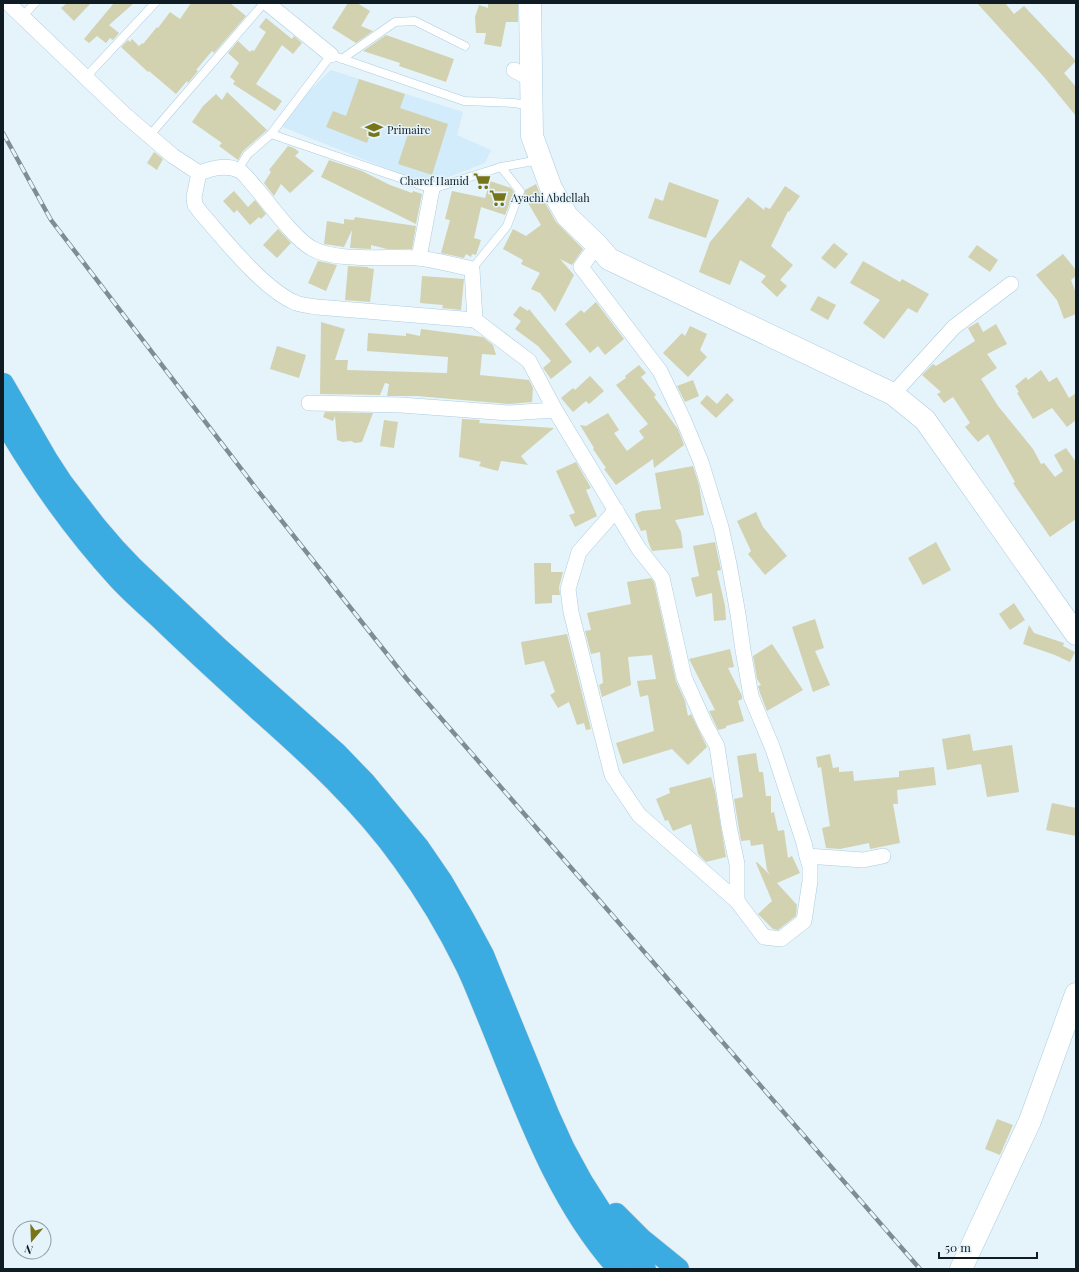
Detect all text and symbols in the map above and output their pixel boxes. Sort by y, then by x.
school or university icon: Primaire [364,120,384,140]
place label: Primaire [387,122,431,137]
supermarket icon: Charef Hamid [472,171,492,191]
place label: Charef Hamid [400,173,470,188]
supermarket icon: Ayachi Abdellah [488,188,508,208]
place label: Ayachi Abdellah [510,190,590,205]
north arrow [12,1220,52,1260]
scale bar [939,1234,1037,1260]
text: 50 m [945,1239,971,1255]
text: N [22,1242,35,1258]

